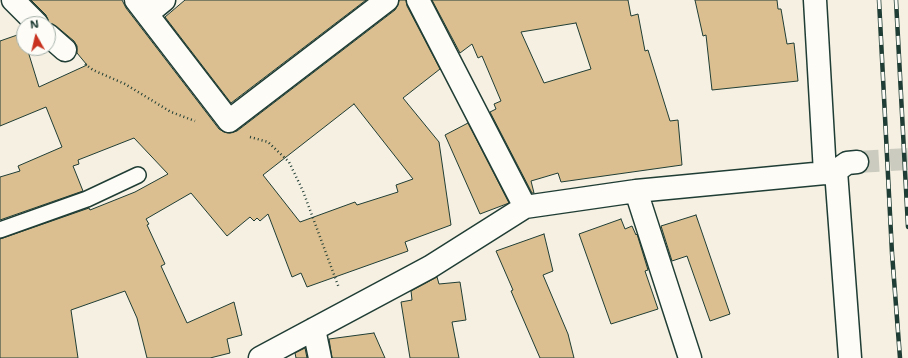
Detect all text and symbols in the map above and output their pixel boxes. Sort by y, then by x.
north arrow [16,16,56,56]
text: N [29,17,40,33]

